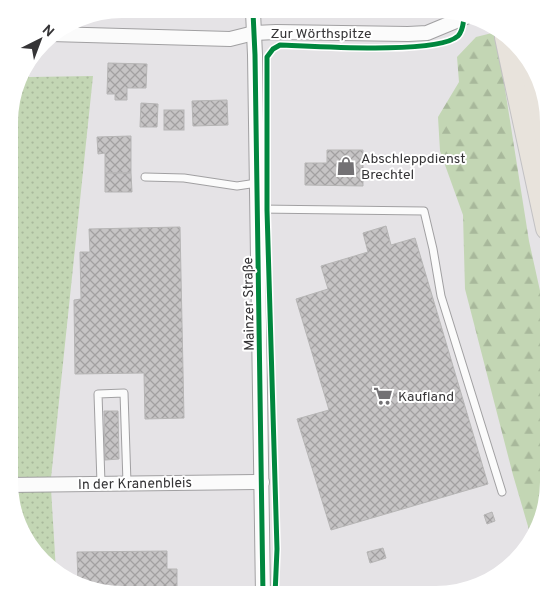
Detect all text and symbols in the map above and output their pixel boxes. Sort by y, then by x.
north arrow [15,15,65,65]
text: N [38,22,57,41]
street label: Zur Wörthspitze [270,26,372,43]
place label: Abschleppdienst Brechtel [361,151,466,184]
shop icon: Abschleppdienst Brechtel [335,155,357,177]
street label: Mainzer Straße [240,257,259,351]
supermarket icon: Kaufland [372,385,394,407]
place label: Kaufland [398,389,454,406]
street label: In der Kranenbleis [78,475,192,494]

